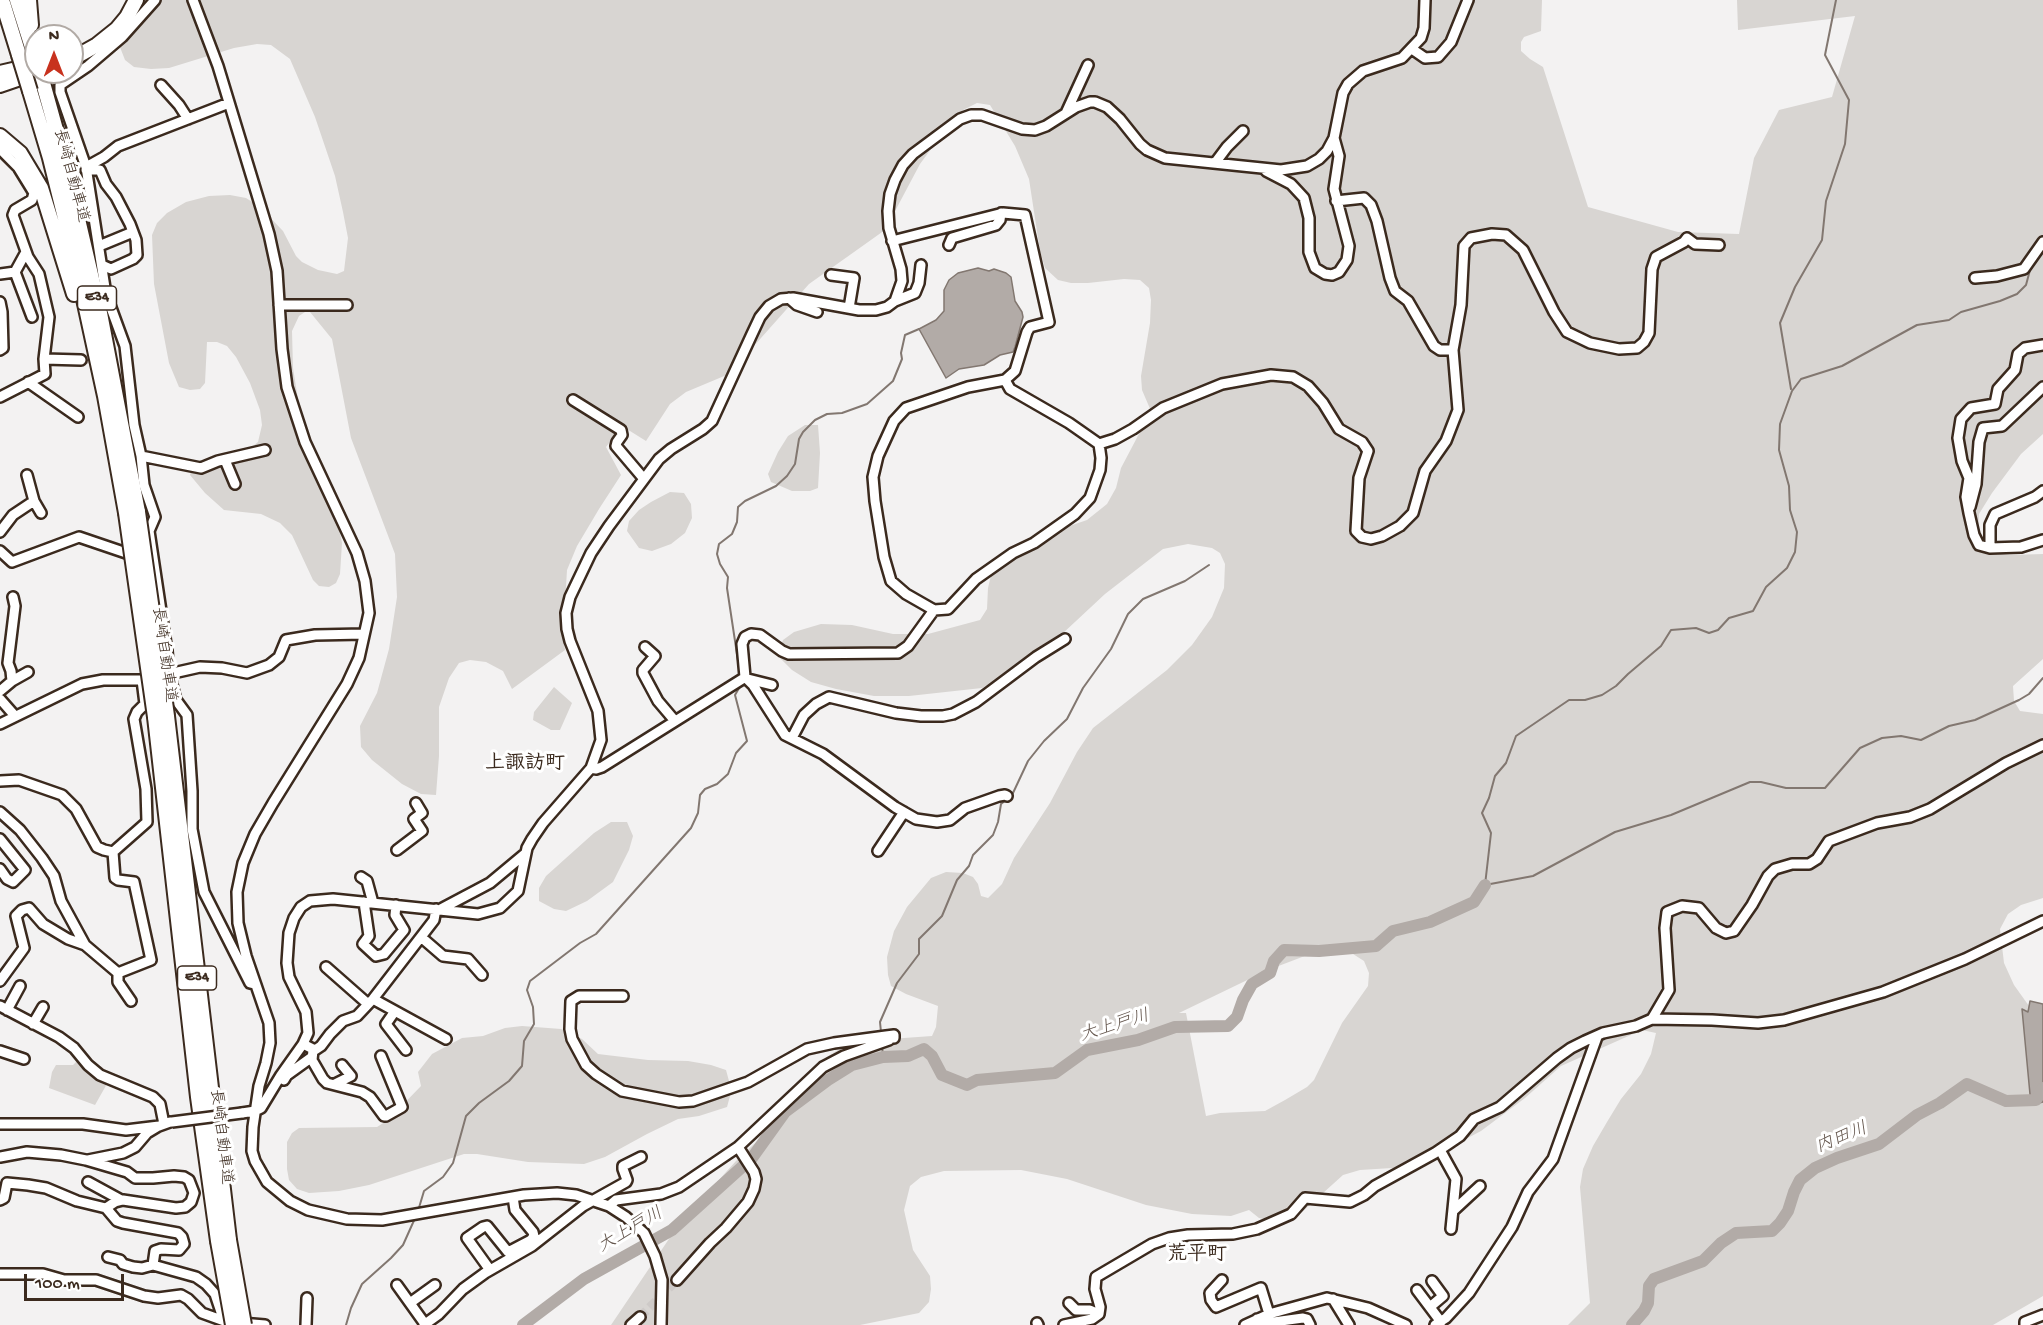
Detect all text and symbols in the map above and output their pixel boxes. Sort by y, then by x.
north arrow [24,24,84,84]
text: N [49,28,59,47]
street label: 長崎自動車道 [48,127,92,225]
road number: E34 [78,286,116,310]
street label: 長崎自動車道 [147,606,179,704]
district label: 上諏訪町 [485,753,565,777]
road number: E34 [178,966,216,990]
water label: 大上戸川 [1077,1006,1153,1048]
street label: 長崎自動車道 [205,1088,235,1186]
water label: 内田川 [1813,1119,1871,1159]
water label: 大上戸川 [594,1204,668,1258]
district label: 荒平町 [1167,1244,1227,1268]
scale bar [27,1262,128,1300]
text: 100 m [35,1274,80,1295]

